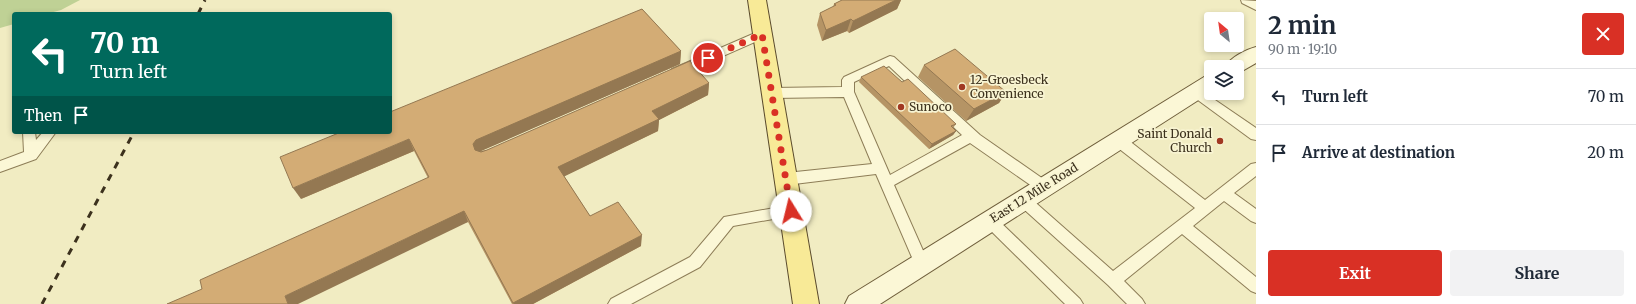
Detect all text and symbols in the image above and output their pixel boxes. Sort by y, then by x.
text: 2 min [1268,10,1336,41]
north arrow [1204,12,1244,52]
map controls [1204,12,1244,100]
button: close [1582,13,1624,55]
text: 70 m [90,25,159,61]
icon: left [24,28,76,80]
pin [691,41,725,75]
text: 90 m · 19:10 [1268,41,1337,58]
icon: arrive [697,47,719,69]
text: Turn left [90,60,167,83]
button: layers [1204,60,1244,100]
place label: 12-Groesbeck Convenience [970,72,1049,101]
marker: 12-Groesbeck Convenience [957,82,967,92]
icon: left [1268,86,1290,108]
text: Turn left [1302,87,1368,106]
text: 70 m [1588,87,1624,106]
place label: Sunoco [909,99,952,114]
marker: Sunoco [896,102,906,112]
icon: arrive [70,104,92,126]
text: Then [24,106,62,125]
place label: Saint Donald Church [1137,126,1212,155]
marker: Saint Donald Church [1215,136,1225,146]
icon: arrive [1268,142,1290,164]
text: Arrive at destination [1302,143,1455,162]
text: 20 m [1587,143,1624,162]
street label: East 12 Mile Road [987,159,1080,226]
position arrow [770,190,812,232]
button: Exit [1268,250,1442,296]
button: Share [1450,250,1624,296]

